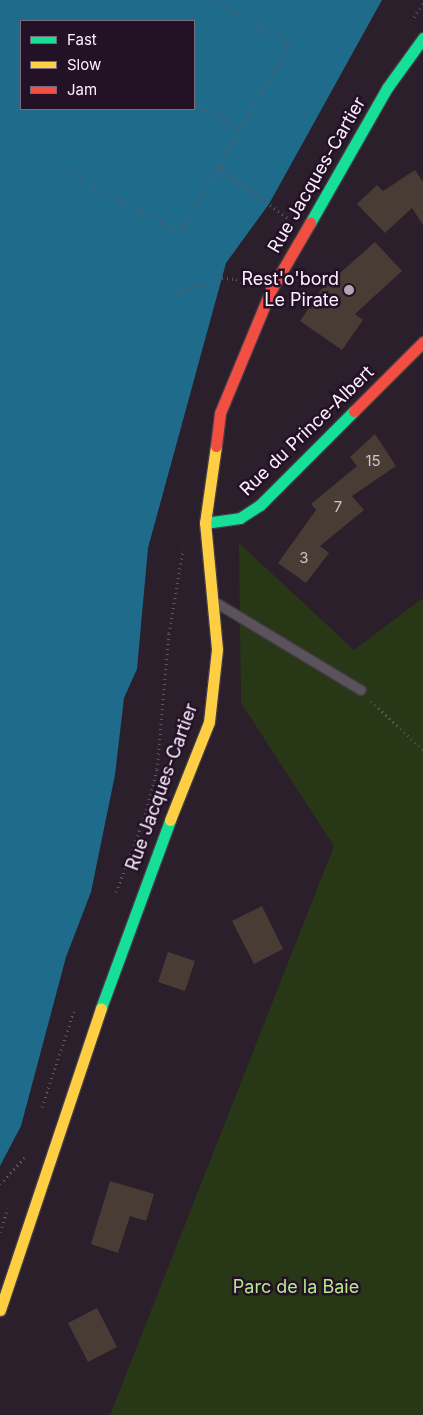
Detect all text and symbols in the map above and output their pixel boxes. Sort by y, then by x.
legend [20,20,195,110]
text: Fast [67,30,97,49]
text: Slow [67,55,101,74]
text: Jam [67,80,97,99]
street label: Rue Jacques-Cartier [264,93,370,257]
place label: Rest'o'bord Le Pirate [241,269,339,312]
marker: Rest'o'bord Le Pirate [343,284,355,296]
street label: Rue du Prince-Albert [236,361,378,501]
house number: 15 [365,452,381,470]
house number: 7 [334,498,342,516]
house number: 3 [299,549,309,567]
street label: Rue Jacques-Cartier [122,701,202,873]
park label: Parc de la Baie [233,1276,359,1298]

